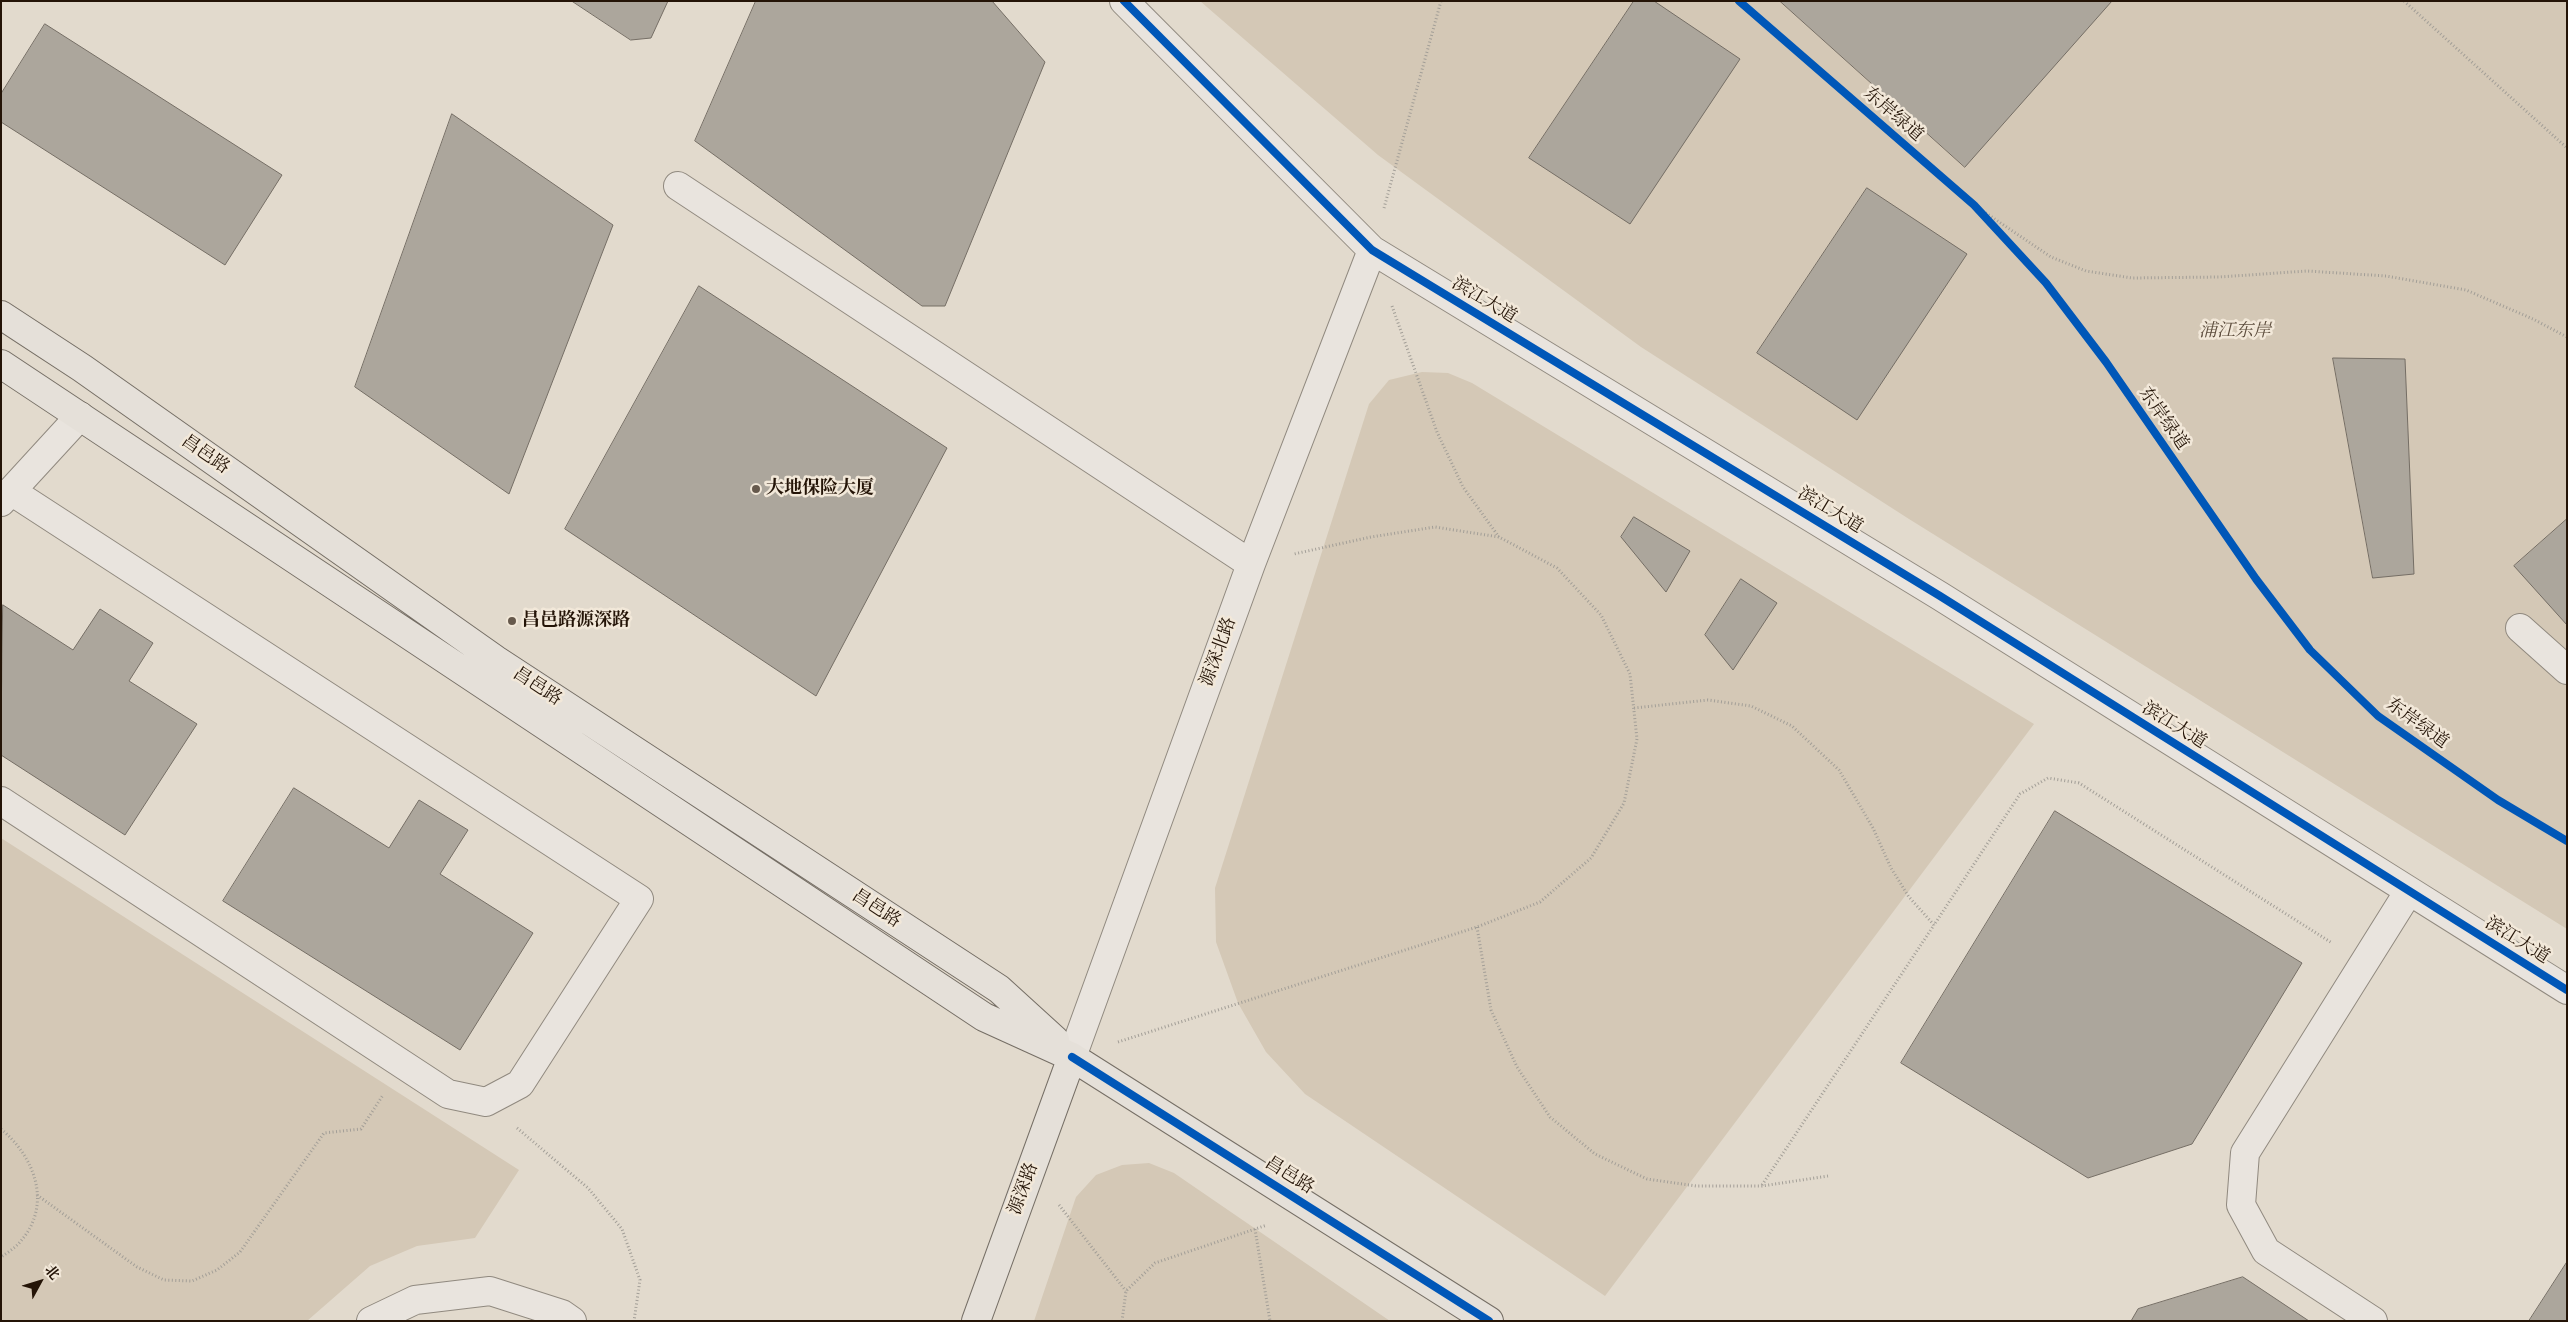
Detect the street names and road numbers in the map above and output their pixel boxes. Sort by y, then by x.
street label: 东岸绿道 [1859,83,1927,147]
street label: 滨江大道 [1448,273,1520,329]
street label: 东岸绿道 [2134,383,2192,455]
street label: 昌邑路 [177,431,233,479]
street label: 滨江大道 [1794,483,1866,539]
street label: 源深北路 [1197,614,1241,690]
street label: 昌邑路 [508,663,566,711]
street label: 东岸绿道 [2382,694,2452,754]
street label: 滨江大道 [2138,698,2210,754]
street label: 昌邑路 [847,885,905,933]
street label: 滨江大道 [2481,913,2553,969]
street label: 昌邑路 [1260,1153,1318,1199]
street label: 源深路 [1005,1160,1043,1218]

